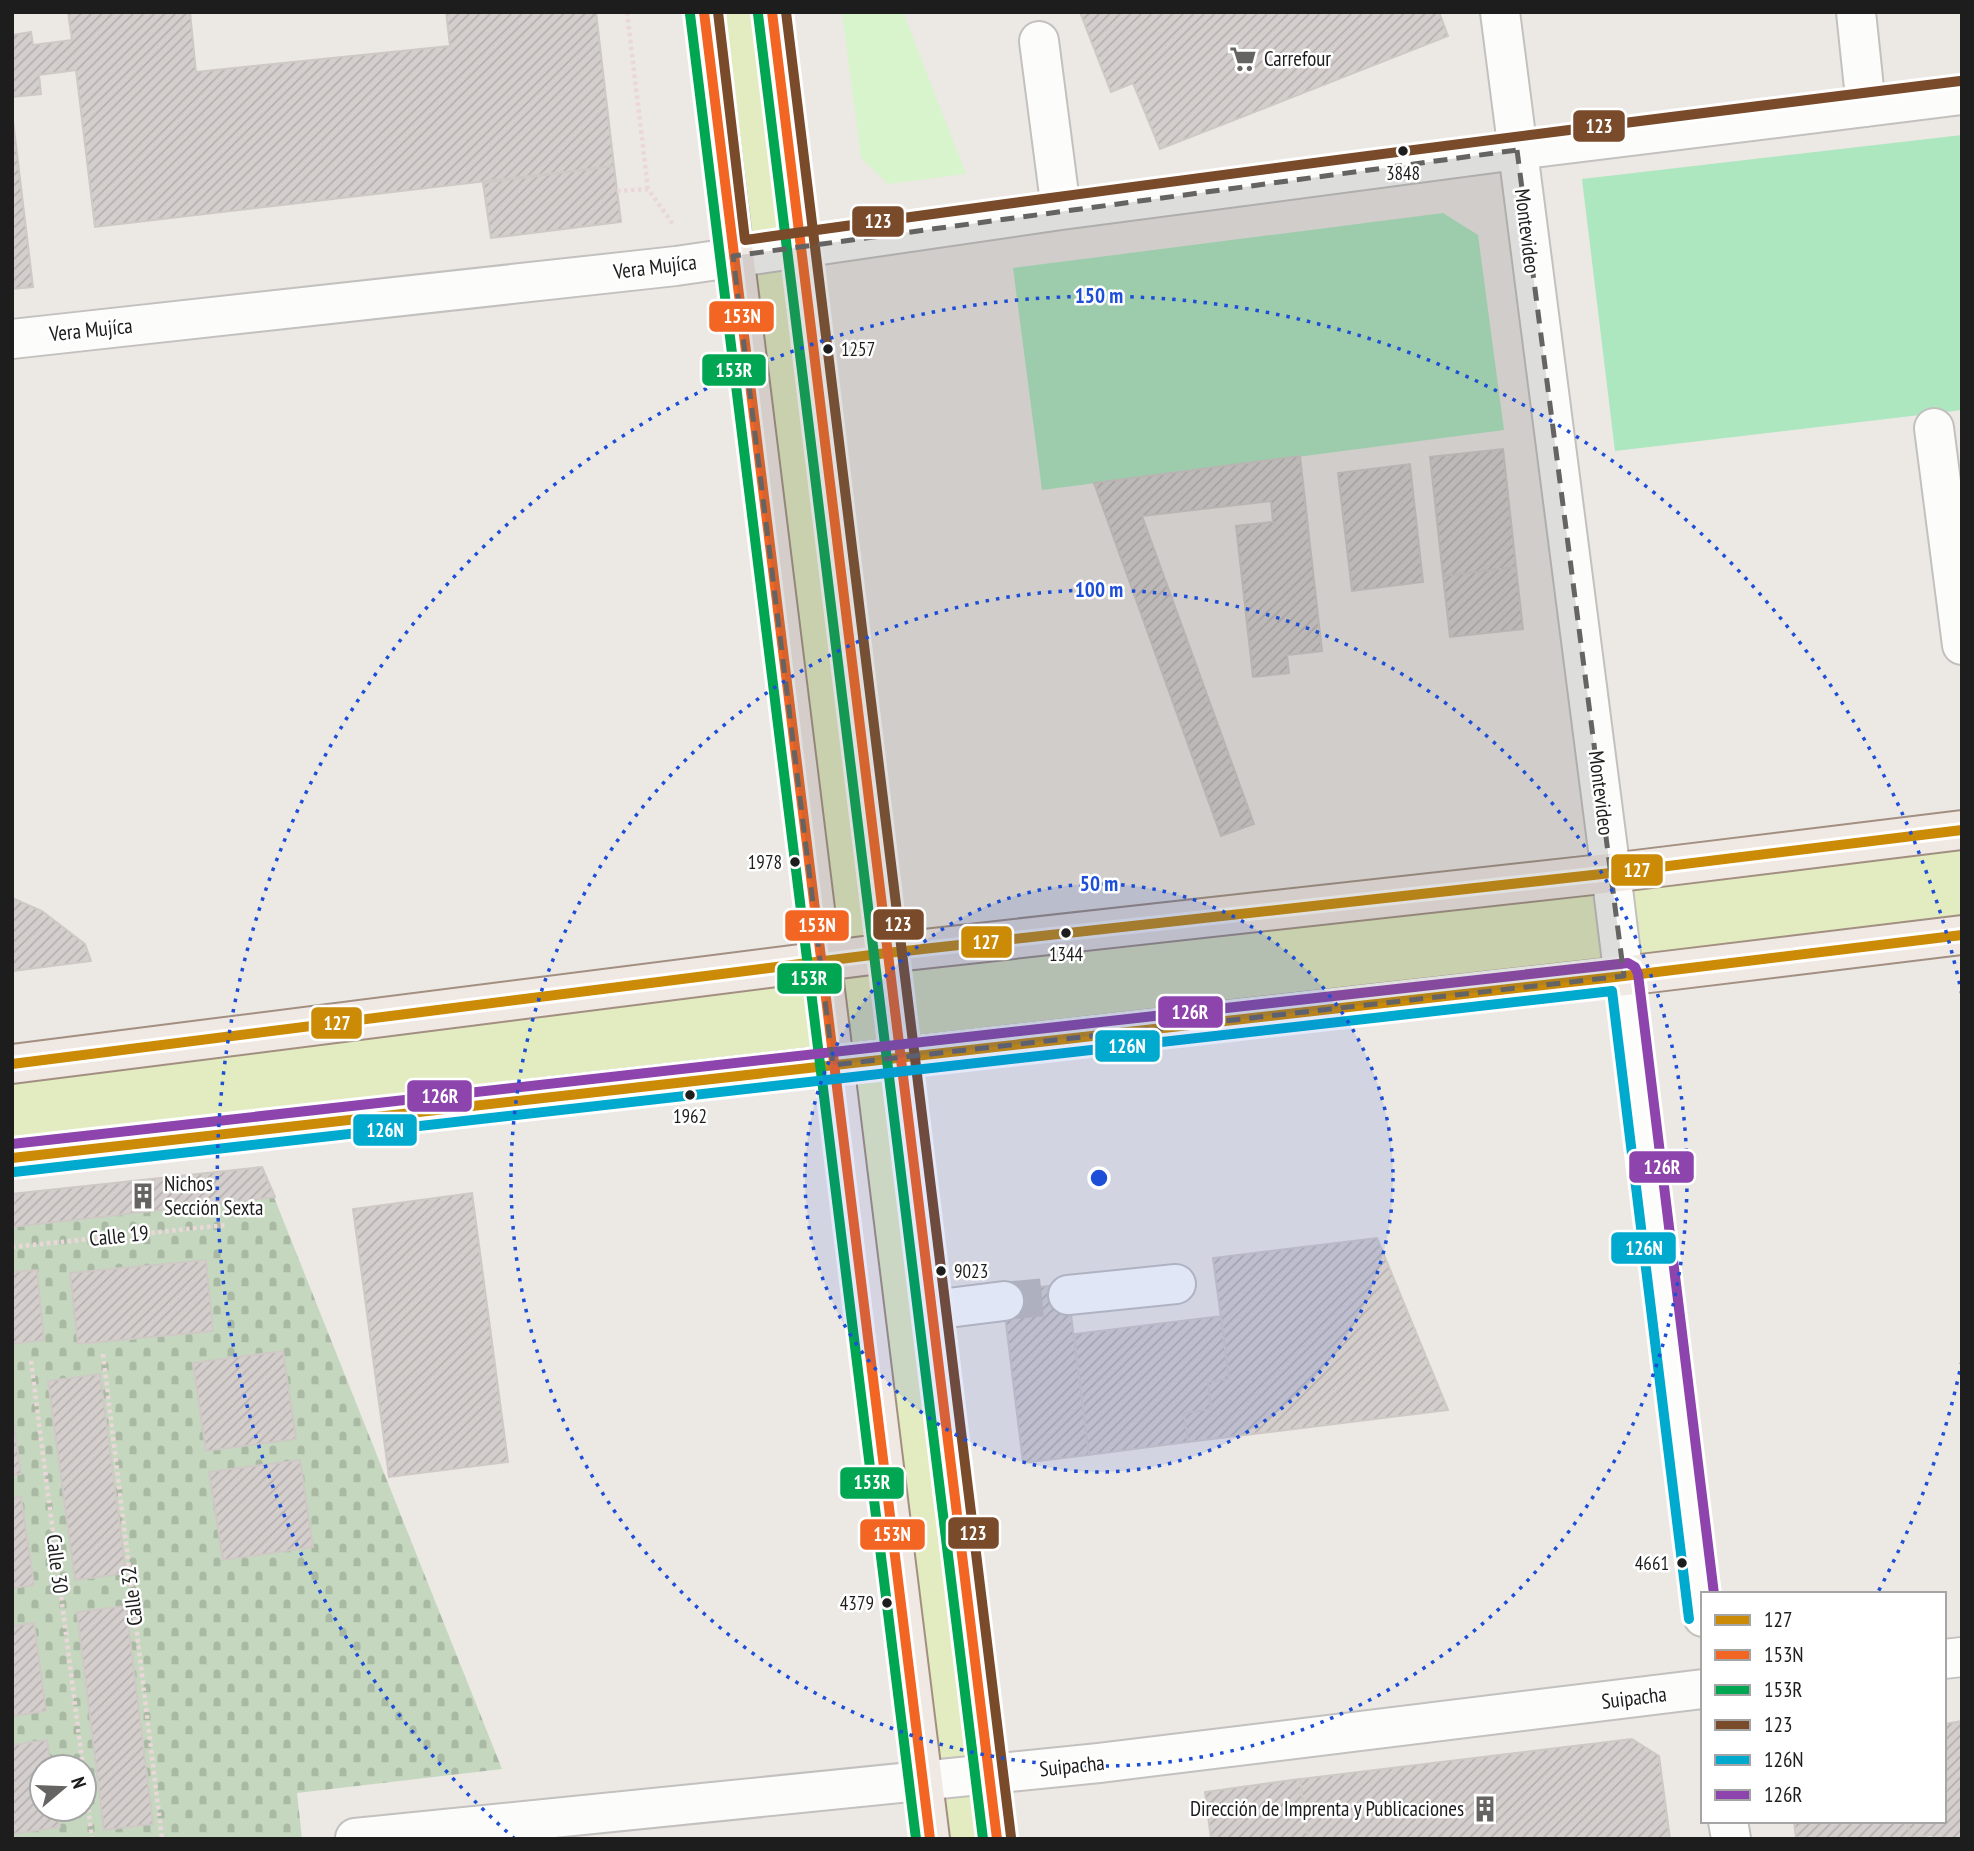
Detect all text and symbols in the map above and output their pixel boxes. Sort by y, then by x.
supermarket icon: Carrefour [1228,44,1258,74]
place label: Carrefour [1264,45,1331,72]
line badge: 123 [1572,109,1626,143]
text: 123 [1585,114,1613,138]
marker: 3848 [1396,144,1410,158]
place label: 3848 [1386,161,1420,185]
street label: Montevideo [1509,187,1546,275]
line badge: 123 [851,205,905,238]
text: 123 [864,209,892,233]
street label: Vera Mujíca [611,248,698,285]
text: 150 m [1075,282,1123,309]
line badge: 153N [708,300,775,333]
text: 153N [723,304,761,328]
street label: Vera Mujíca [47,312,134,347]
place label: 1257 [841,337,875,361]
marker: 1257 [821,342,835,356]
line badge: 153R [701,353,767,387]
text: 153R [716,358,753,382]
text: 100 m [1075,576,1123,603]
street label: Montevideo [1583,749,1620,837]
place label: 1978 [748,850,782,874]
line badge: 127 [1610,853,1664,887]
marker: 1978 [788,855,802,869]
text: 127 [1623,858,1651,882]
text: 50 m [1080,870,1118,897]
line badge: 123 [872,908,925,941]
line badge: 153N [784,909,850,942]
text: 123 [884,912,912,936]
text: 153N [798,913,836,937]
line badge: 127 [960,925,1013,959]
marker: 1344 [1059,926,1073,940]
text: 127 [972,930,1000,954]
place label: 1344 [1049,942,1084,966]
line badge: 153R [776,962,843,995]
text: 153R [791,966,828,990]
line badge: 126R [1157,995,1224,1029]
text: 126R [1172,1000,1209,1024]
line badge: 127 [310,1006,363,1040]
text: 127 [323,1011,351,1035]
line badge: 126N [1094,1029,1161,1063]
text: 126N [1108,1034,1146,1058]
line badge: 126R [406,1079,473,1113]
text: 126R [422,1084,459,1108]
marker: 1962 [683,1088,697,1102]
place label: 1962 [673,1104,707,1128]
line badge: 126N [352,1113,418,1147]
text: 126N [366,1118,404,1142]
line badge: 126R [1628,1150,1695,1184]
text: 126R [1644,1155,1681,1179]
centre of rings [1087,1166,1111,1190]
place label: Nichos Sección Sexta [164,1170,264,1221]
building icon: Nichos Sección Sexta [128,1181,158,1211]
street label: Calle 19 [88,1219,150,1252]
line badge: 126N [1610,1231,1677,1265]
text: 126N [1625,1236,1663,1260]
place label: 9023 [954,1259,988,1283]
marker: 9023 [934,1264,948,1278]
line badge: 153R [839,1466,905,1500]
text: 153R [854,1470,891,1494]
line badge: 123 [947,1516,1000,1550]
line badge: 153N [859,1518,926,1551]
text: 123 [959,1521,987,1545]
text: 153N [873,1522,911,1546]
street label: Calle 30 [40,1533,75,1595]
place label: 4661 [1635,1551,1669,1575]
marker: 4661 [1675,1556,1689,1570]
street label: Calle 32 [114,1565,149,1627]
place label: 4379 [840,1591,874,1615]
legend [1701,1592,1946,1823]
marker: 4379 [880,1596,894,1610]
text: 127 [1764,1606,1792,1633]
text: 153N [1764,1641,1804,1668]
text: 153R [1764,1676,1802,1703]
street label: Suipacha [1600,1680,1668,1715]
text: 123 [1764,1711,1792,1738]
text: 126N [1764,1746,1804,1773]
street label: Suipacha [1038,1749,1106,1782]
north arrow [28,1753,98,1823]
text: N [66,1774,92,1791]
text: 126R [1764,1781,1802,1808]
building icon: Dirección de Imprenta y Publicaciones [1470,1794,1500,1824]
place label: Dirección de Imprenta y Publicaciones [1190,1795,1464,1822]

